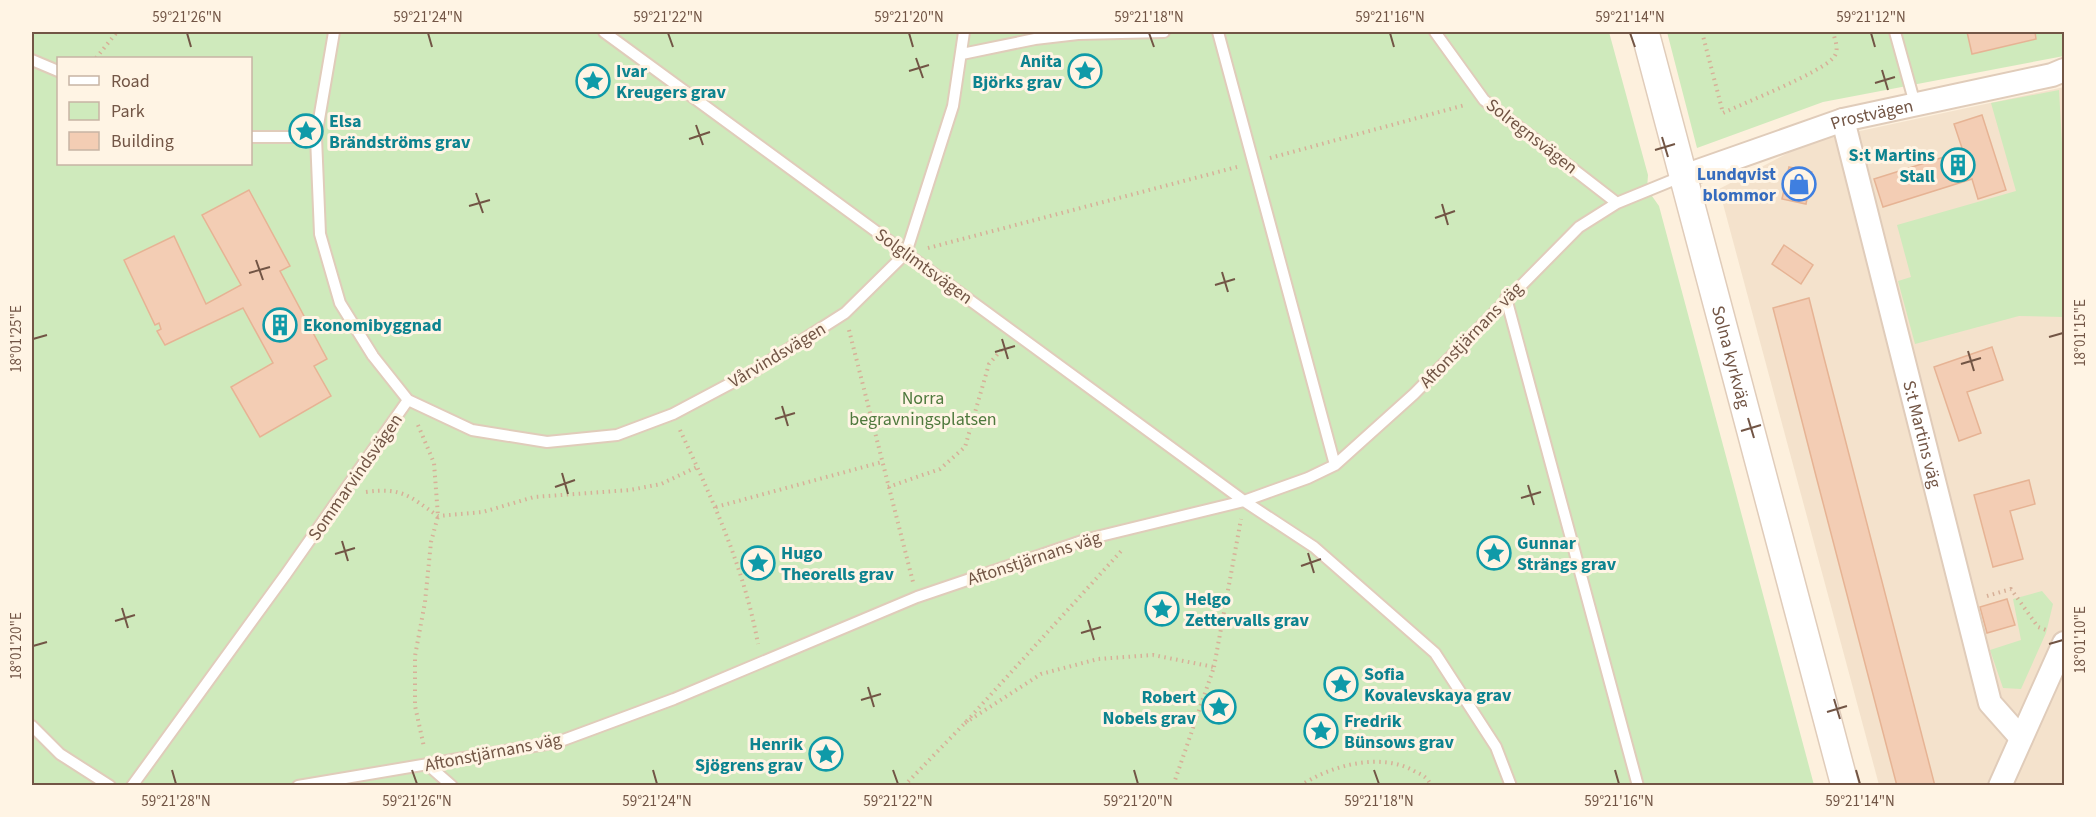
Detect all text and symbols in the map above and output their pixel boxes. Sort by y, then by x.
text: 59°21'26"N [152,7,222,28]
text: 59°21'24"N [393,7,463,28]
text: 59°21'22"N [633,7,703,28]
text: 59°21'20"N [874,7,944,28]
text: 59°21'18"N [1114,7,1184,28]
text: 59°21'16"N [1355,7,1425,28]
text: 59°21'14"N [1595,7,1665,28]
text: 59°21'12"N [1836,7,1906,28]
place label: Anita Björks grav [972,49,1063,95]
place icon: Anita Björks grav [1067,53,1103,89]
legend [57,57,252,165]
place label: Ivar Kreugers grav [616,59,727,105]
place icon: Ivar Kreugers grav [575,63,611,99]
text: Road [111,69,150,94]
street label: Solregnsvägen [1481,93,1583,180]
street label: Prostvägen [1827,93,1916,136]
text: Park [111,99,145,124]
place label: Elsa Brändströms grav [329,109,471,155]
place icon: Elsa Brändströms grav [288,113,324,149]
text: Building [111,129,174,154]
place label: S:t Martins Stall [1849,143,1935,189]
building icon: S:t Martins Stall [1940,147,1976,183]
place label: Lundqvist blommor [1697,162,1777,208]
shop icon: Lundqvist blommor [1781,166,1817,202]
street label: Solglimtsvägen [870,222,978,310]
street label: Aftonstjärnans väg [1414,277,1529,394]
text: 18°01'15"E [2070,299,2091,367]
street label: Solna kyrkväg [1705,303,1756,411]
text: 18°01'25"E [6,305,27,373]
building icon: Ekonomibyggnad [262,307,298,343]
place label: Ekonomibyggnad [303,313,442,338]
street label: Vårvindsvägen [724,316,831,394]
street label: S:t Martins väg [1896,378,1947,491]
park label: Norra begravningsplatsen [849,386,997,432]
street label: Sommarvindsvägen [302,409,409,546]
street label: Aftonstjärnans väg [964,525,1104,592]
place label: Gunnar Strängs grav [1517,531,1617,577]
place icon: Gunnar Strängs grav [1476,535,1512,571]
place label: Hugo Theorells grav [781,541,895,587]
place icon: Hugo Theorells grav [740,545,776,581]
place label: Helgo Zettervalls grav [1185,587,1310,633]
place icon: Helgo Zettervalls grav [1144,591,1180,627]
text: 18°01'10"E [2070,606,2091,674]
text: 18°01'20"E [6,612,27,680]
place label: Sofia Kovalevskaya grav [1364,662,1512,708]
place icon: Sofia Kovalevskaya grav [1323,666,1359,702]
place label: Robert Nobels grav [1103,685,1197,731]
place icon: Robert Nobels grav [1201,689,1237,725]
place label: Fredrik Bünsows grav [1344,709,1455,755]
place icon: Fredrik Bünsows grav [1303,713,1339,749]
street label: Aftonstjärnans väg [423,727,564,778]
place label: Henrik Sjögrens grav [695,732,804,778]
place icon: Henrik Sjögrens grav [808,736,844,772]
text: 59°21'28"N [141,791,211,812]
text: 59°21'26"N [382,791,452,812]
text: 59°21'24"N [622,791,692,812]
text: 59°21'22"N [863,791,933,812]
text: 59°21'20"N [1103,791,1173,812]
text: 59°21'18"N [1344,791,1414,812]
text: 59°21'16"N [1584,791,1654,812]
text: 59°21'14"N [1825,791,1895,812]

